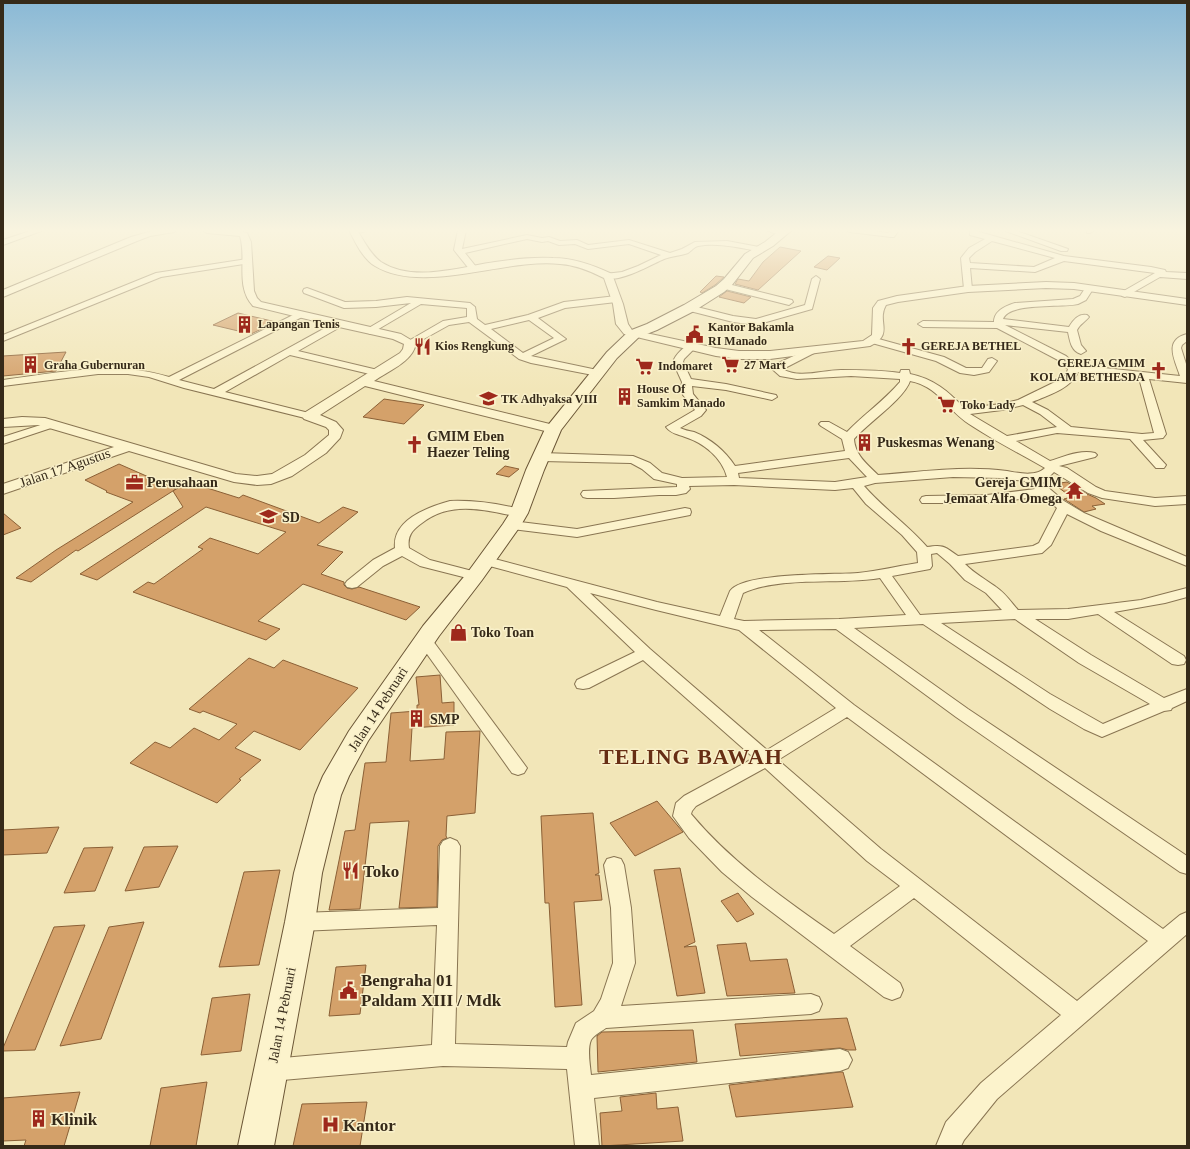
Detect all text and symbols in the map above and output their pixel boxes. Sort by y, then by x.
building icon: Lapangan Tenis [235,314,255,334]
place label: Lapangan Tenis [258,317,340,331]
place label: Kantor Bakamla RI Manado [708,320,794,348]
public building icon: Kantor Bakamla RI Manado [685,324,705,344]
restaurant icon: Kios Rengkung [412,336,432,356]
church icon: GEREJA BETHEL [898,336,918,356]
place label: Kios Rengkung [435,339,514,353]
place label: GEREJA BETHEL [921,339,1021,353]
building icon: Graha Gubernuran [21,355,41,375]
supermarket icon: 27 Mart [721,355,741,375]
supermarket icon: Indomaret [635,356,655,376]
place label: GEREJA GMIM KOLAM BETHESDA [1030,356,1145,384]
place label: Graha Gubernuran [44,358,145,372]
place label: 27 Mart [744,358,786,372]
place label: Indomaret [658,359,712,373]
church icon: GEREJA GMIM KOLAM BETHESDA [1148,360,1168,380]
place label: House Of Samkim Manado [637,382,725,410]
building icon: House Of Samkim Manado [614,386,634,406]
school or university icon: TK Adhyaksa VIII [478,389,498,409]
place label: TK Adhyaksa VIII [501,392,598,406]
supermarket icon: Toko Lady [937,395,957,415]
place label: Toko Lady [960,398,1015,412]
place label: GMIM Eben Haezer Teling [427,429,510,460]
building icon: Puskesmas Wenang [854,432,874,452]
church icon: GMIM Eben Haezer Teling [404,434,424,454]
place label: Puskesmas Wenang [877,435,995,450]
street label: Jalan 17 Agustus [18,445,112,491]
office icon: Perusahaan [124,472,144,492]
place label: Perusahaan [147,475,218,490]
place label: Gereja GMIM Jemaat Alfa Omega [944,475,1062,506]
temple icon: Gereja GMIM Jemaat Alfa Omega [1065,480,1085,500]
school or university icon: SD [259,507,279,527]
place label: SD [282,510,300,525]
shop icon: Toko Toan [448,622,468,642]
place label: Toko Toan [471,625,534,640]
street label: Jalan 14 Pebruari [345,664,411,754]
building icon: SMP [407,709,427,729]
place label: SMP [430,712,460,727]
district label: TELING BAWAH [599,744,783,769]
restaurant icon: Toko [340,861,360,881]
place label: Toko [363,862,399,881]
street label: Jalan 14 Pebruari [265,966,299,1064]
place label: Bengraha 01 Paldam XIII / Mdk [361,971,502,1010]
public building icon: Bengraha 01 Paldam XIII / Mdk [338,980,358,1000]
building icon: Klinik [28,1109,48,1129]
place label: Klinik [51,1110,98,1129]
hospital icon: Kantor [320,1115,340,1135]
place label: Kantor [343,1116,396,1135]

